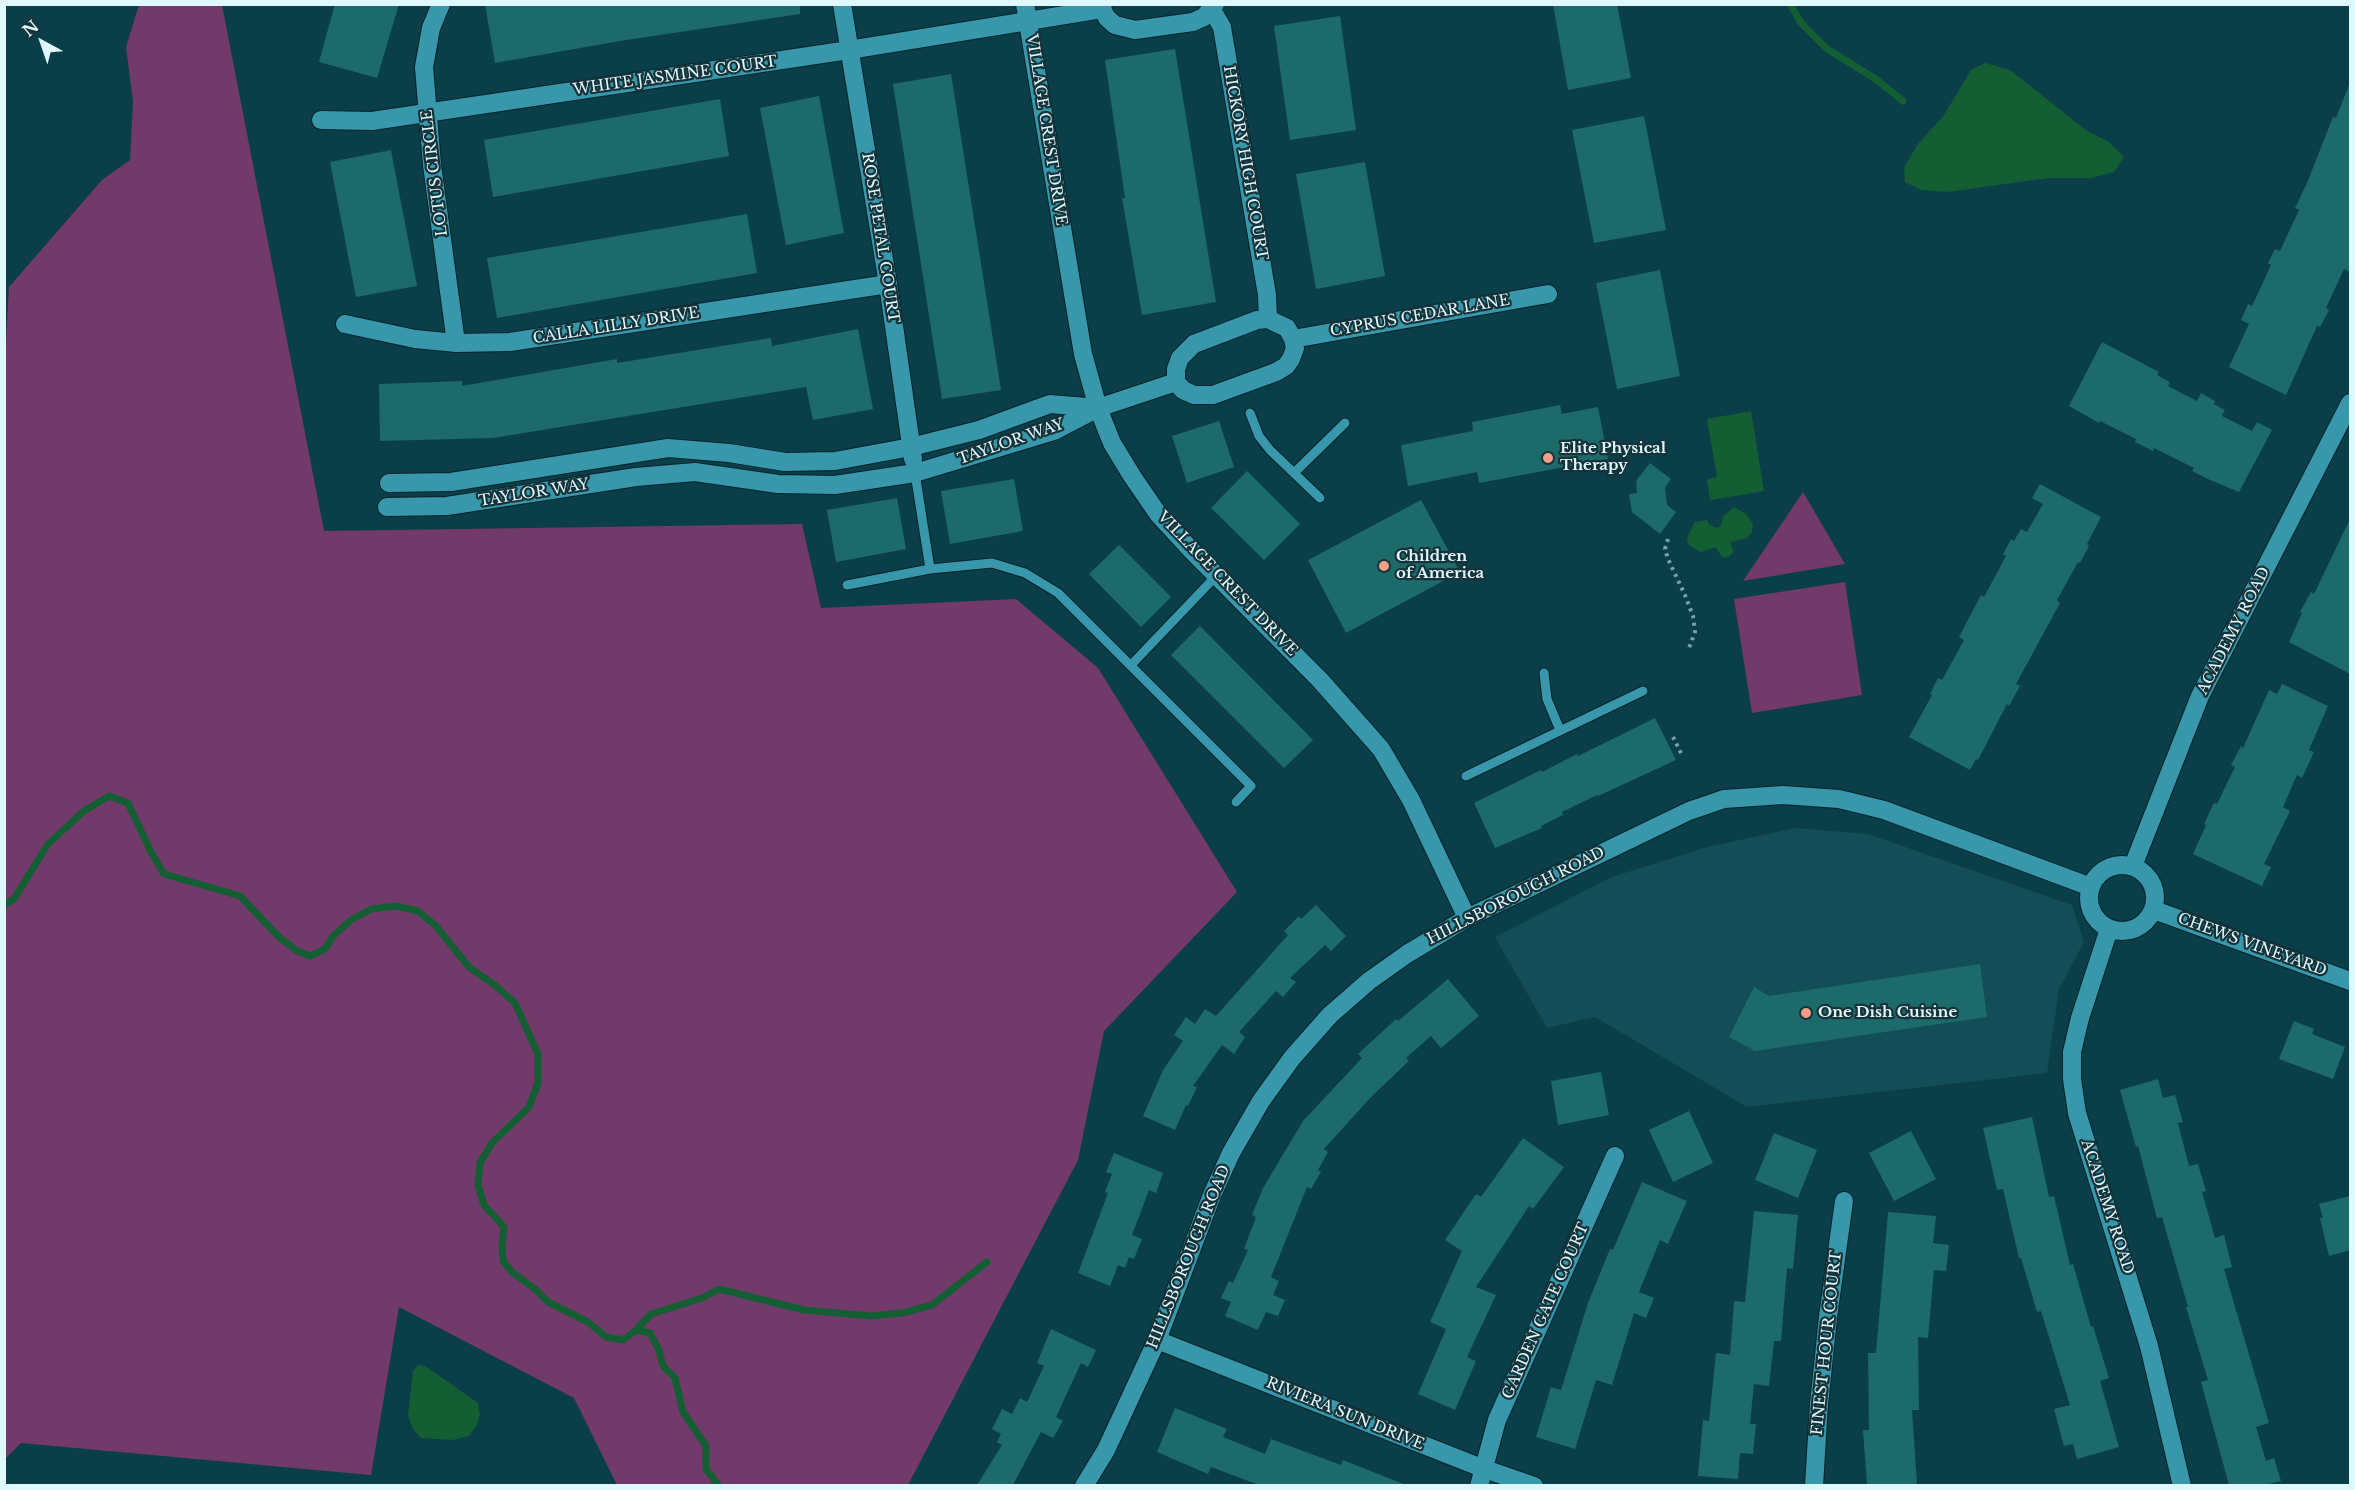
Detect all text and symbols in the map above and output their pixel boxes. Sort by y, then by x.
north arrow [12,12,72,72]
text: N [18,16,43,41]
street label: VILLAGE CREST DRIVE [1022,33,1070,227]
street label: WHITE JASMINE COURT [572,53,778,99]
street label: HICKORY HIGH COURT [1219,64,1271,262]
street label: LOTUS CIRCLE [418,109,452,237]
street label: ROSE PETAL COURT [858,152,902,324]
street label: CYPRUS CEDAR LANE [1329,291,1511,341]
street label: CALLA LILLY DRIVE [532,304,700,348]
street label: TAYLOR WAY [955,415,1067,469]
place label: Elite Physical Therapy [1560,440,1666,475]
marker: Elite Physical Therapy [1541,451,1555,465]
street label: TAYLOR WAY [478,475,590,511]
street label: VILLAGE CREST DRIVE [1153,508,1301,660]
place label: Children of America [1396,548,1484,583]
marker: Children of America [1377,559,1391,573]
street label: ACADEMY ROAD [2194,564,2274,698]
street label: HILLSBOROUGH ROAD [1424,843,1608,949]
street label: CHEWS VINEYARD [2175,910,2329,980]
place label: One Dish Cuisine [1818,1004,1957,1022]
marker: One Dish Cuisine [1799,1006,1813,1020]
street label: ACADEMY ROAD [2077,1137,2137,1277]
street label: HILLSBOROUGH ROAD [1144,1162,1234,1352]
street label: GARDEN GATE COURT [1499,1220,1593,1402]
street label: FINEST HOUR COURT [1808,1250,1846,1436]
street label: RIVIERA SUN DRIVE [1263,1374,1427,1454]

